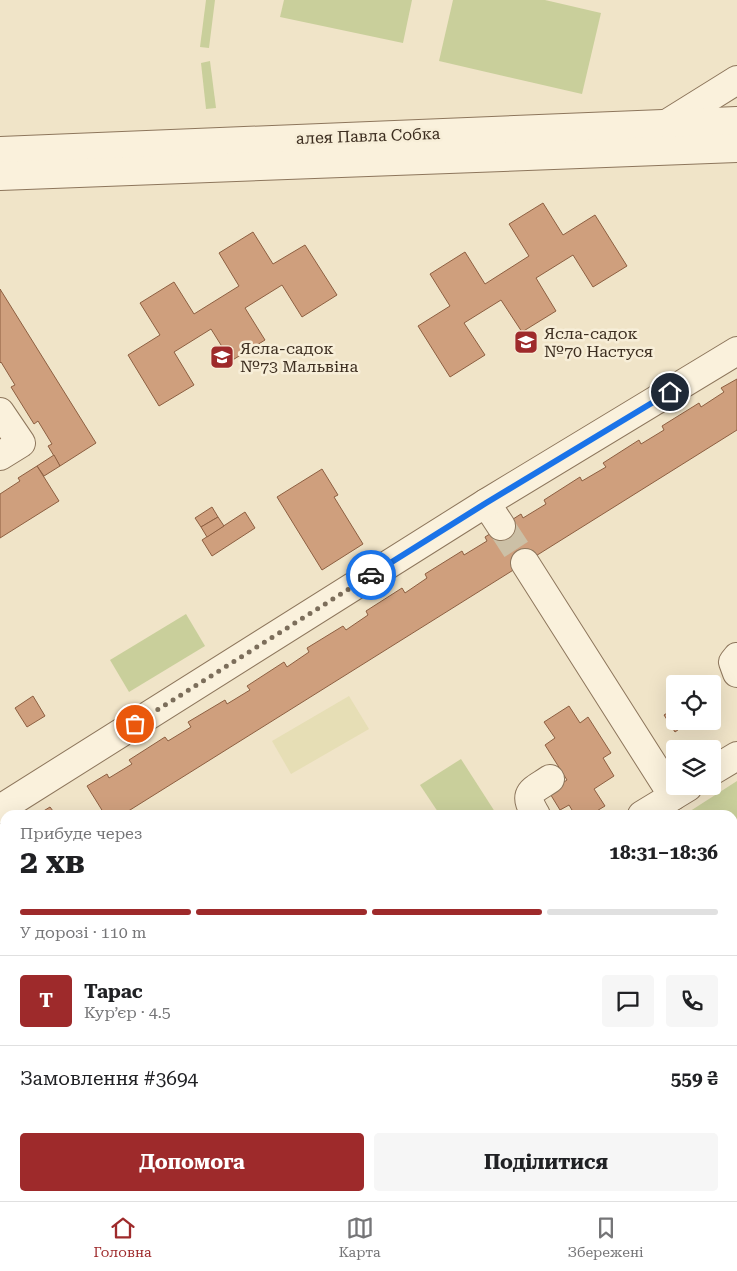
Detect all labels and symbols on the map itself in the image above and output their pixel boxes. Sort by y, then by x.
street label: алея Павла Собка [296,124,441,148]
place label: Ясла-садок №70 Настуся [544,324,653,361]
school or university icon: Ясла-садок №70 Настуся [513,329,539,355]
place label: Ясла-садок №73 Мальвіна [240,339,359,376]
school or university icon: Ясла-садок №73 Мальвіна [209,344,235,370]
pin [649,371,691,413]
courier [346,550,396,600]
pin [114,703,156,745]

